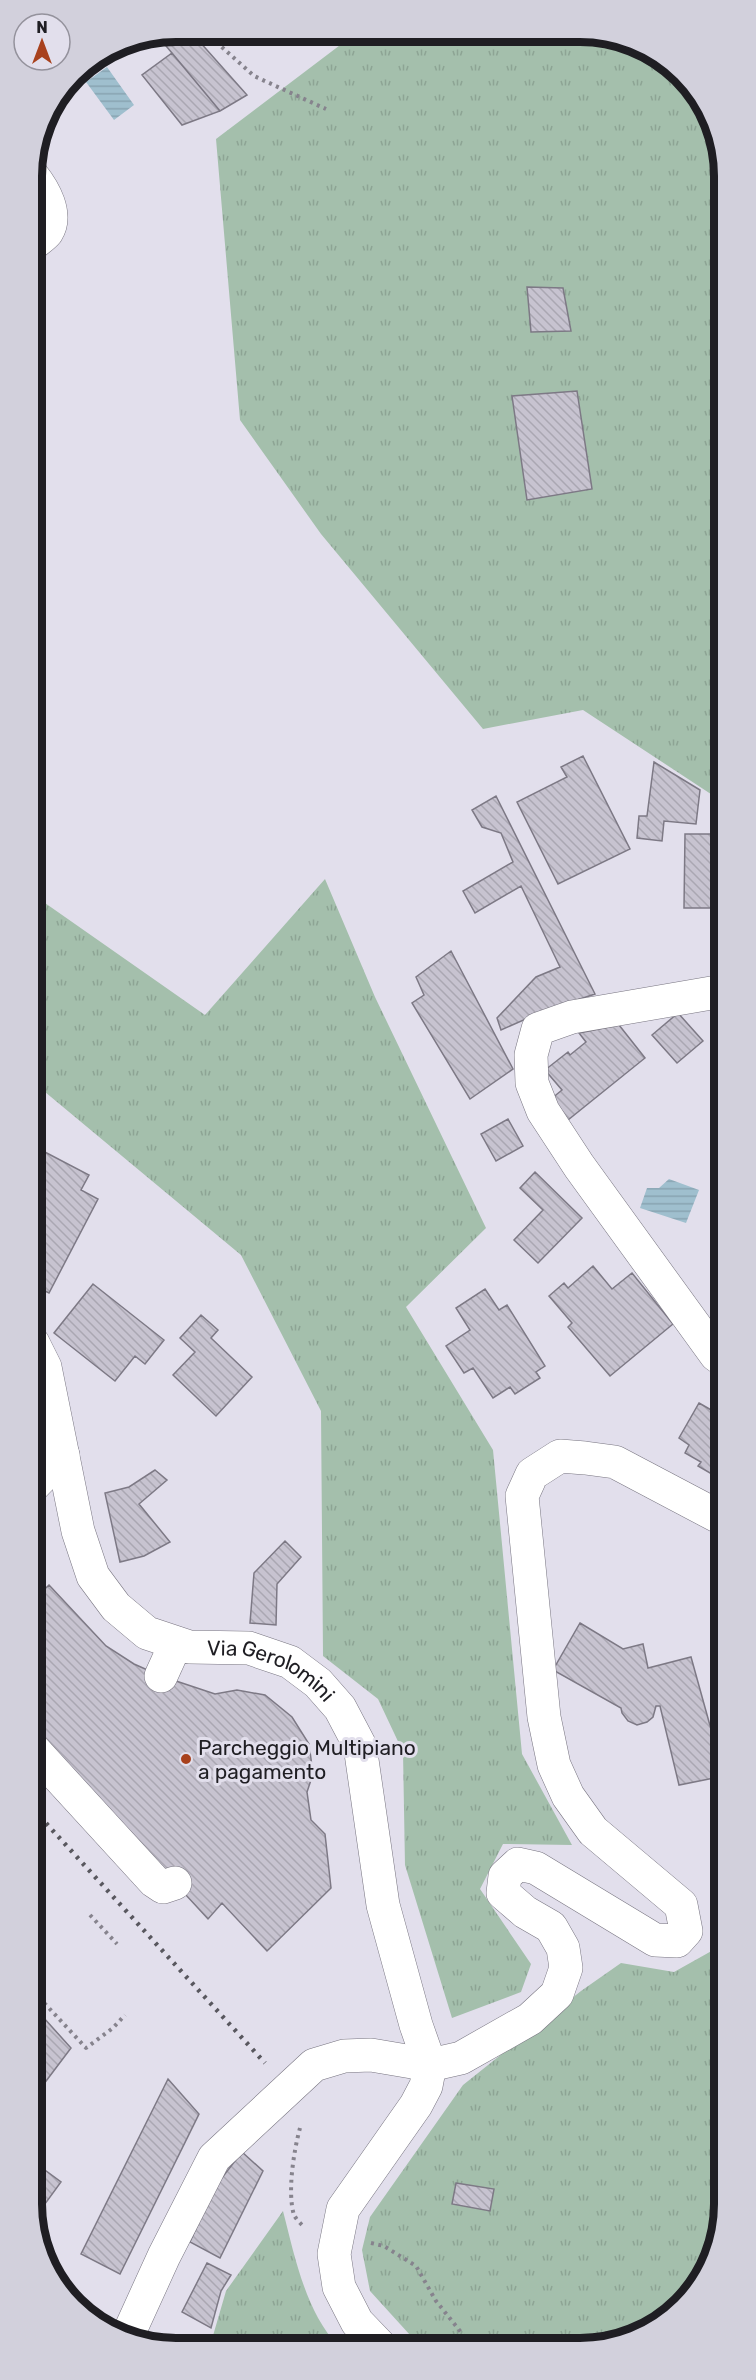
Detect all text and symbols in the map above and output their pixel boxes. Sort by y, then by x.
north arrow [12,12,72,72]
text: N [36,18,48,37]
street label: Via Gerolomini [207,1634,341,1706]
place label: Parcheggio Multipiano a pagamento [198,1735,416,1784]
marker: Parcheggio Multipiano a pagamento [179,1752,193,1766]

